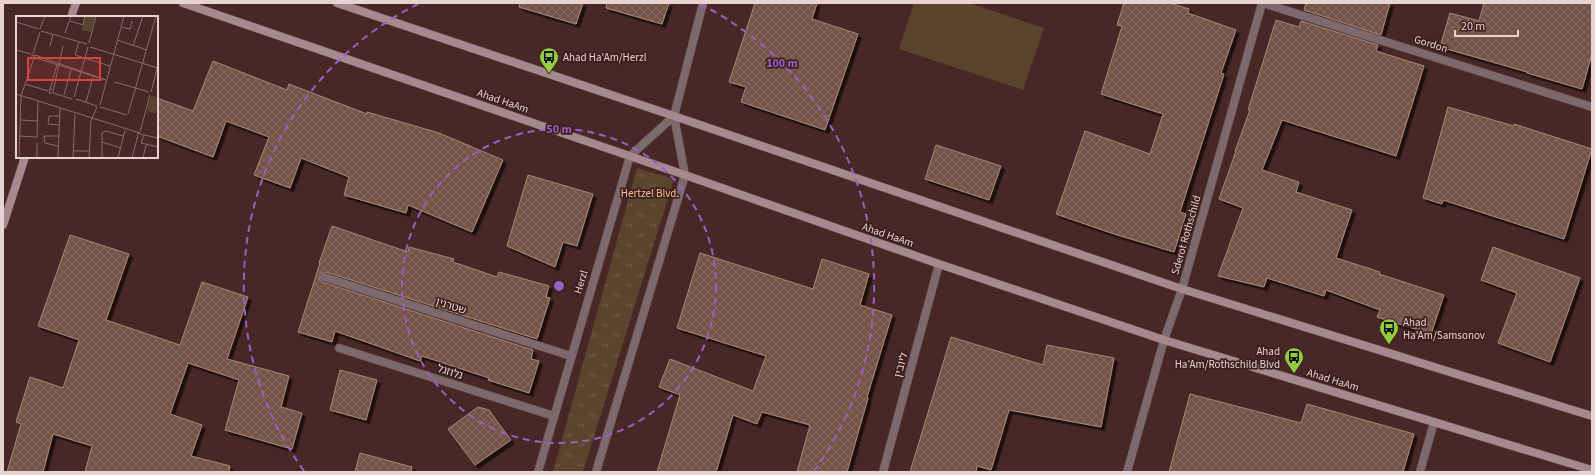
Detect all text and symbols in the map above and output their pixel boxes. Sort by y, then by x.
scale bar [1455,12,1518,38]
inset map [16,16,158,158]
text: 20 m [1461,18,1485,35]
street label: Gordon [1412,32,1450,56]
bus stop icon: Ahad Ha'Am/Herzl [538,46,560,74]
place label: Ahad Ha'Am/Herzl [563,50,647,65]
text: 100 m [766,55,798,72]
street label: Ahad HaAm [475,85,531,117]
text: 50 m [546,121,572,138]
park label: Hertzel Blvd. [621,186,679,201]
street label: Sderot Rothschild [1168,194,1204,276]
street label: Ahad HaAm [860,219,916,251]
street label: Herzl [570,268,592,296]
centre of rings [552,279,566,293]
street label: שטרנין [434,294,468,318]
place label: Ahad Ha'Am/Samsonov [1403,315,1485,343]
bus stop icon: Ahad Ha'Am/Samsonov [1378,317,1400,345]
place label: Ahad Ha'Am/Rothschild Blvd [1175,344,1280,372]
bus stop icon: Ahad Ha'Am/Rothschild Blvd [1283,346,1305,374]
street label: ליובין [890,351,912,379]
street label: גלוזגל [435,361,465,383]
street label: Ahad HaAm [1305,365,1361,395]

